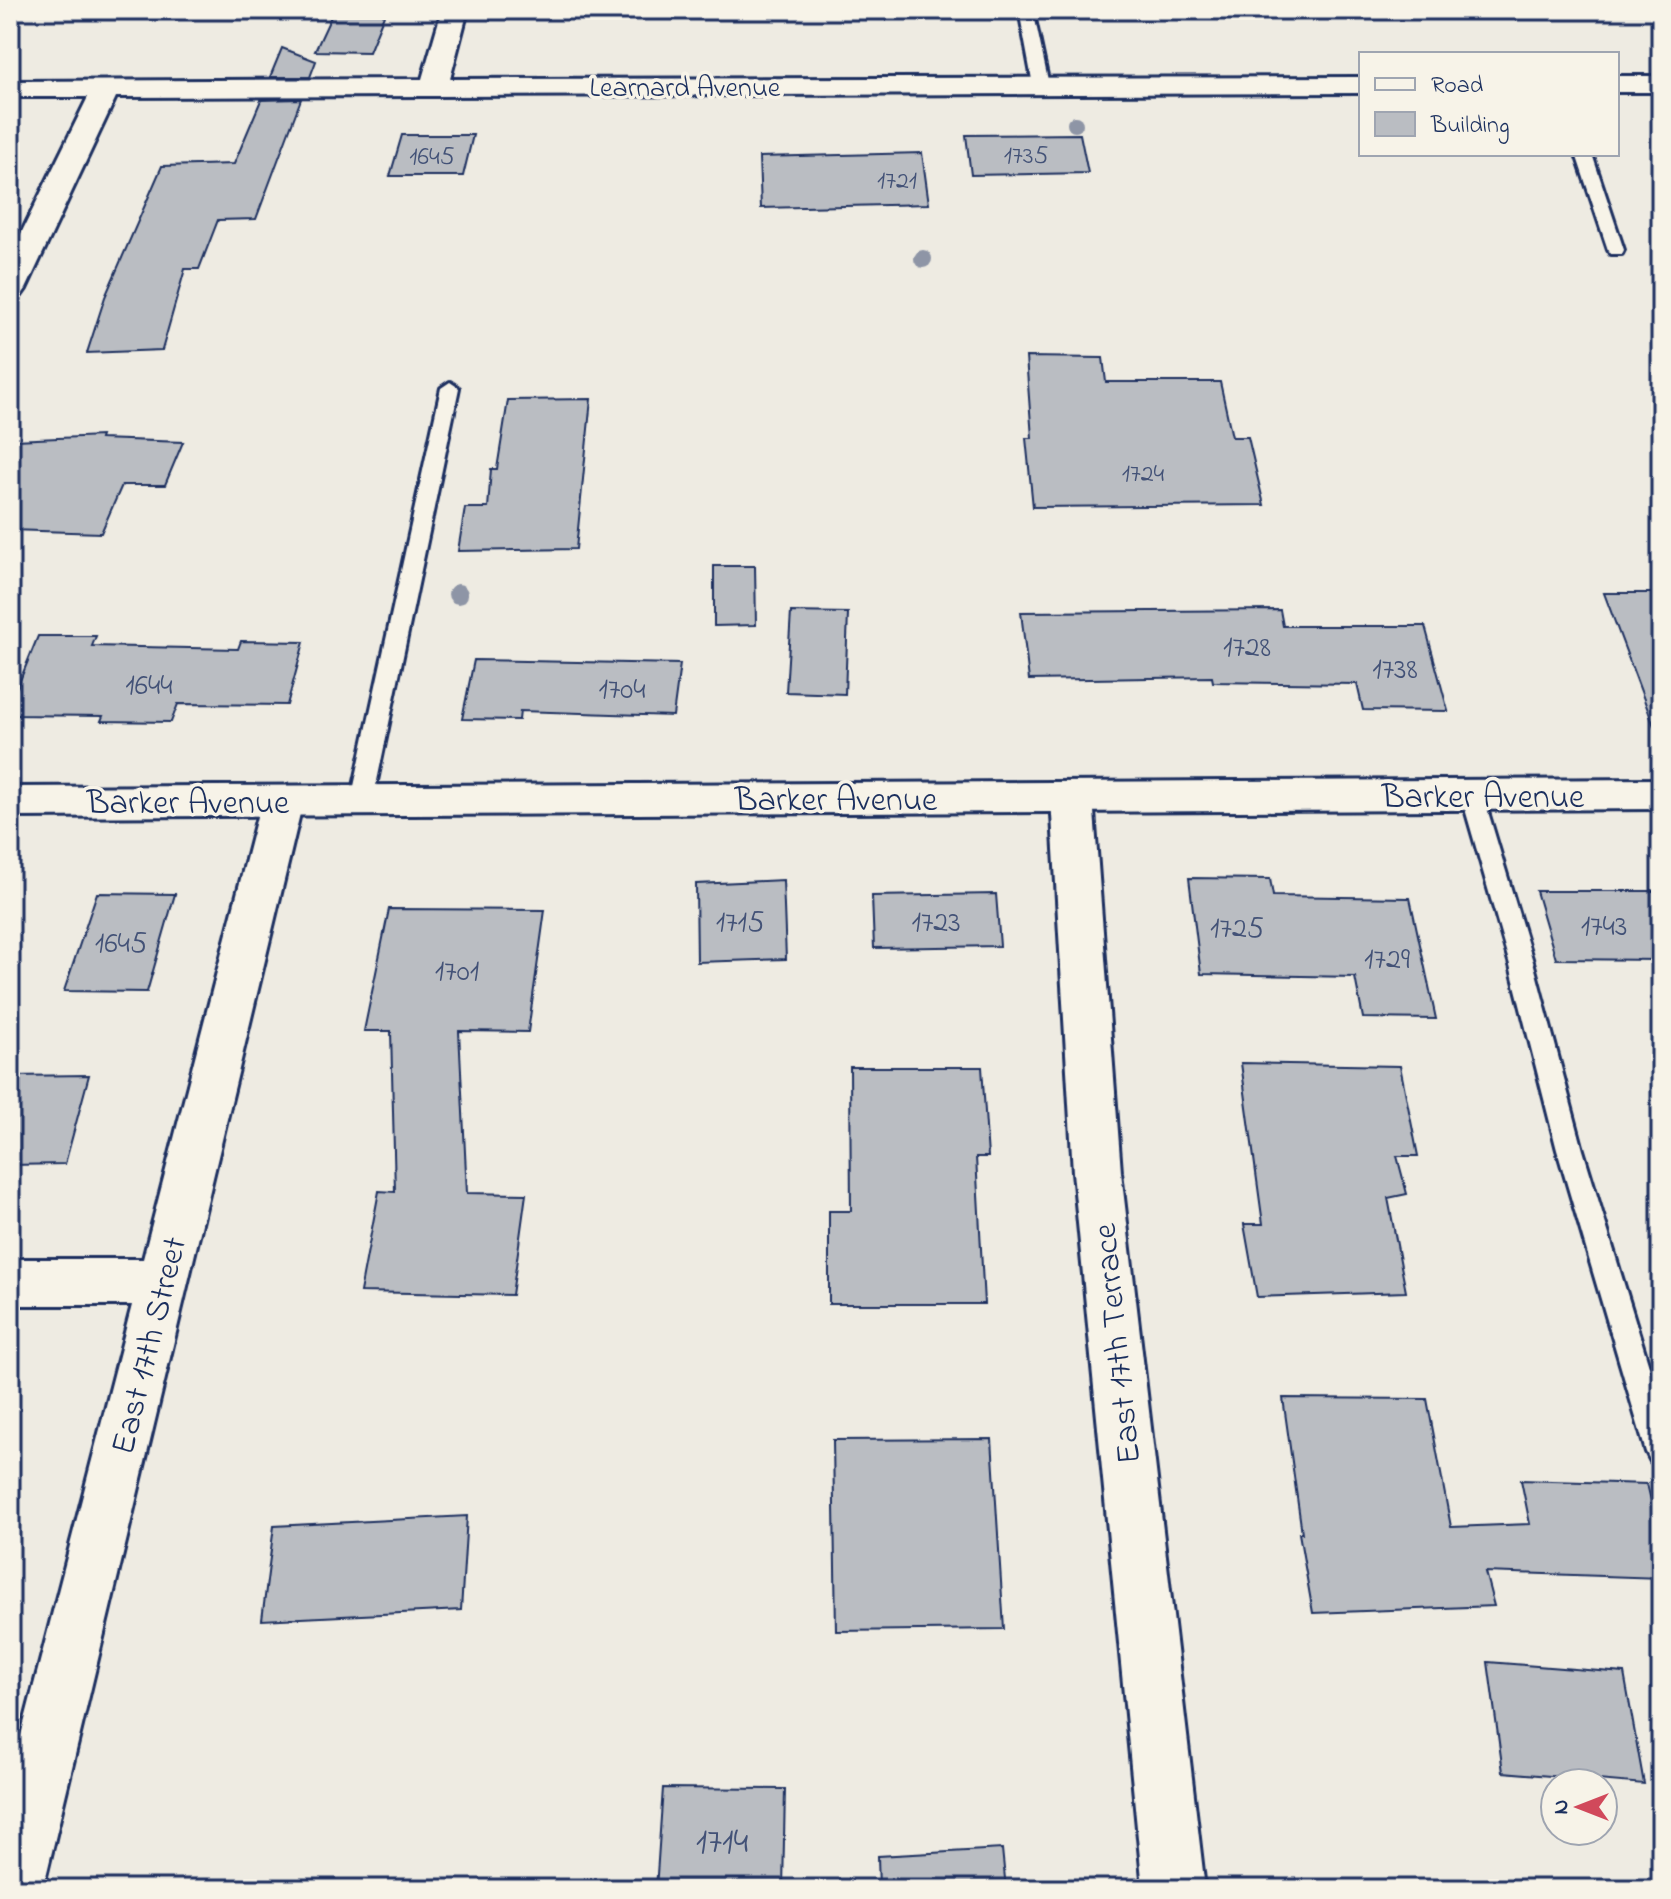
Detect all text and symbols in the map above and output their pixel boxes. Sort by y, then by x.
legend [1359,52,1619,156]
street label: Learnard Avenue [590,69,781,110]
text: Road [1431,69,1484,104]
text: Building [1430,109,1510,144]
house number: 1735 [1004,138,1048,176]
house number: 1645 [409,139,455,177]
house number: 1721 [877,163,917,201]
house number: 1724 [1122,456,1165,494]
house number: 1728 [1223,627,1271,671]
house number: 1738 [1372,649,1418,693]
house number: 1644 [125,665,173,709]
house number: 1704 [598,669,646,713]
street label: Barker Avenue [1381,774,1585,824]
street label: Barker Avenue [734,777,938,827]
street label: Barker Avenue [86,780,290,830]
house number: 1715 [716,902,764,946]
house number: 1723 [911,902,961,946]
house number: 1743 [1581,906,1627,950]
house number: 1725 [1210,908,1264,952]
house number: 1645 [95,923,147,967]
house number: 1729 [1364,939,1410,983]
house number: 1701 [435,951,479,995]
street label: East 17th Terrace [1081,1220,1156,1466]
street label: East 17th Street [100,1232,202,1460]
north arrow [1539,1767,1619,1847]
text: N [1546,1800,1578,1814]
house number: 1714 [696,1817,748,1870]

